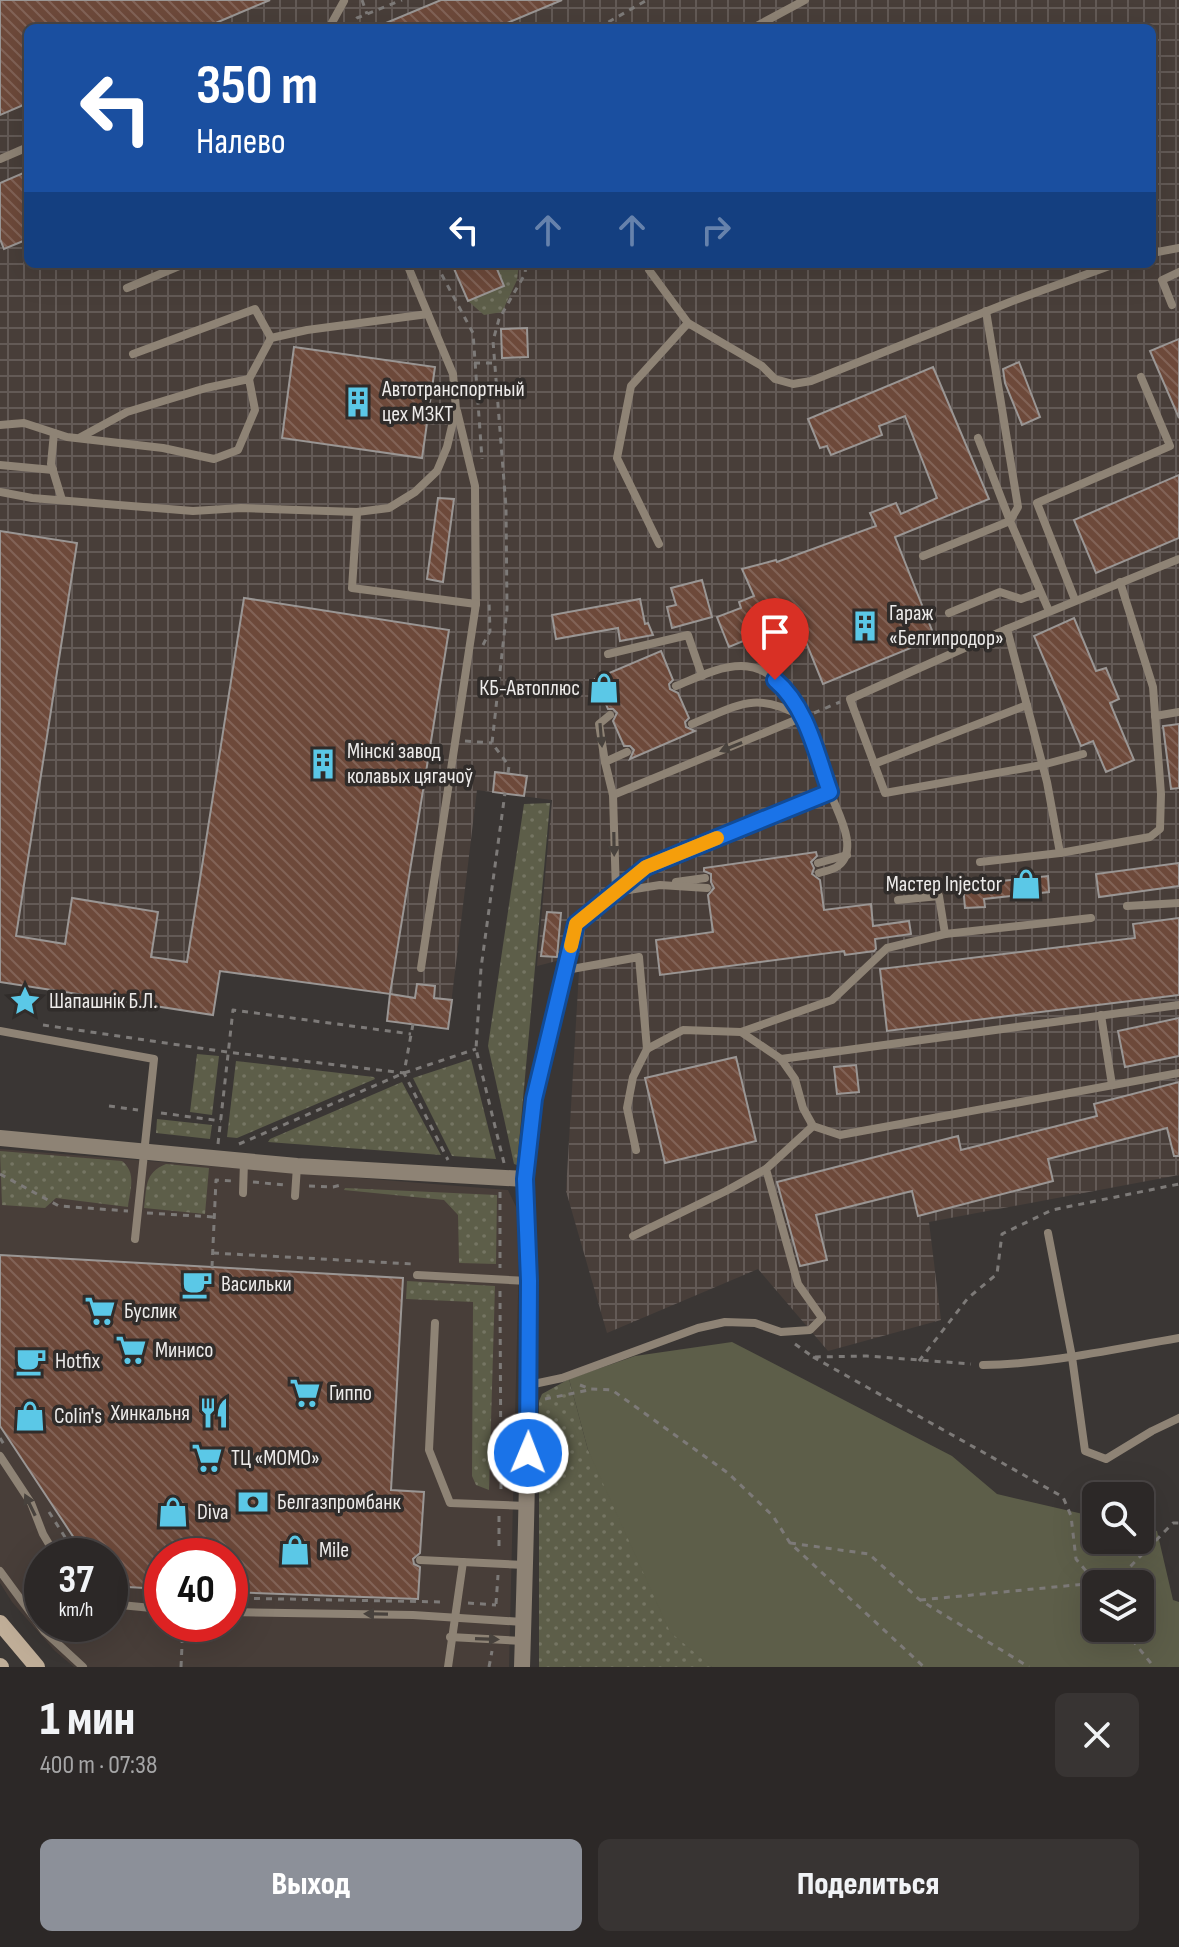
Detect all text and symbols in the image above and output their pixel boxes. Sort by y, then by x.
text: 350 m [196,53,318,120]
icon: left [64,56,168,160]
text: Налево [196,121,286,164]
icon: left [442,208,486,252]
icon: ahead [526,208,570,252]
icon: ahead [610,208,654,252]
icon: right [694,208,738,252]
place label: Автотранспортный цех МЗКТ [381,376,525,428]
building icon: Автотранспортный цех МЗКТ [341,385,375,419]
pin [741,598,809,680]
place label: Гараж «Белгипродор» [889,600,1004,652]
building icon: Гараж «Белгипродор» [848,609,882,643]
icon: arrive [753,610,797,654]
shop icon: КБ-Автоплюс [587,671,621,705]
place label: КБ-Автоплюс [479,675,580,702]
one-way arrow [595,723,608,748]
place label: Мінскі завод колавых цягачоў [347,738,474,790]
one-way arrow [719,740,743,753]
building icon: Мінскі завод колавых цягачоў [306,747,340,781]
one-way arrow [608,832,621,857]
shop icon: Мастер Injector [1009,867,1043,901]
place label: Мастер Injector [886,871,1002,898]
place icon: Шапашнік Б.Л. [8,984,42,1018]
place label: Шапашнік Б.Л. [49,988,157,1015]
cafe icon: Васильки [180,1267,214,1301]
place label: Васильки [221,1271,292,1298]
supermarket icon: Буслик [83,1294,117,1328]
place label: Буслик [124,1298,178,1325]
supermarket icon: Минисо [114,1333,148,1367]
place label: Минисо [155,1337,214,1364]
cafe icon: Hotfix [14,1344,48,1378]
place label: Hotfix [55,1348,101,1375]
supermarket icon: Гиппо [288,1376,322,1410]
place label: Гиппо [329,1380,372,1407]
restaurant icon: Хинкальня [197,1396,231,1430]
shop icon: Colin's [13,1399,47,1433]
place label: Хинкальня [110,1400,190,1427]
place label: Colin's [54,1403,102,1430]
position arrow [486,1411,570,1495]
supermarket icon: ТЦ «МОМО» [190,1441,224,1475]
place label: ТЦ «МОМО» [231,1445,320,1472]
map controls [1082,1482,1154,1642]
button: search [1082,1482,1154,1554]
bank icon: Белгазпромбанк [236,1485,270,1519]
place label: Белгазпромбанк [277,1489,402,1516]
one-way arrow [24,1493,37,1516]
shop icon: Diva [156,1495,190,1529]
place label: Diva [197,1499,229,1526]
shop icon: Mile [278,1533,312,1567]
place label: Mile [319,1537,349,1564]
speed limit sign: 40 [144,1538,248,1642]
text: 37 [58,1556,94,1604]
button: layers [1082,1570,1154,1642]
text: km/h [59,1598,93,1622]
one-way arrow [363,1608,388,1620]
one-way arrow [475,1632,500,1645]
text: 1 мин [40,1691,135,1748]
button: close [1055,1693,1139,1777]
text: 400 m · 07:38 [40,1750,157,1781]
button: Выход [40,1839,582,1931]
button: Поделиться [598,1839,1139,1931]

